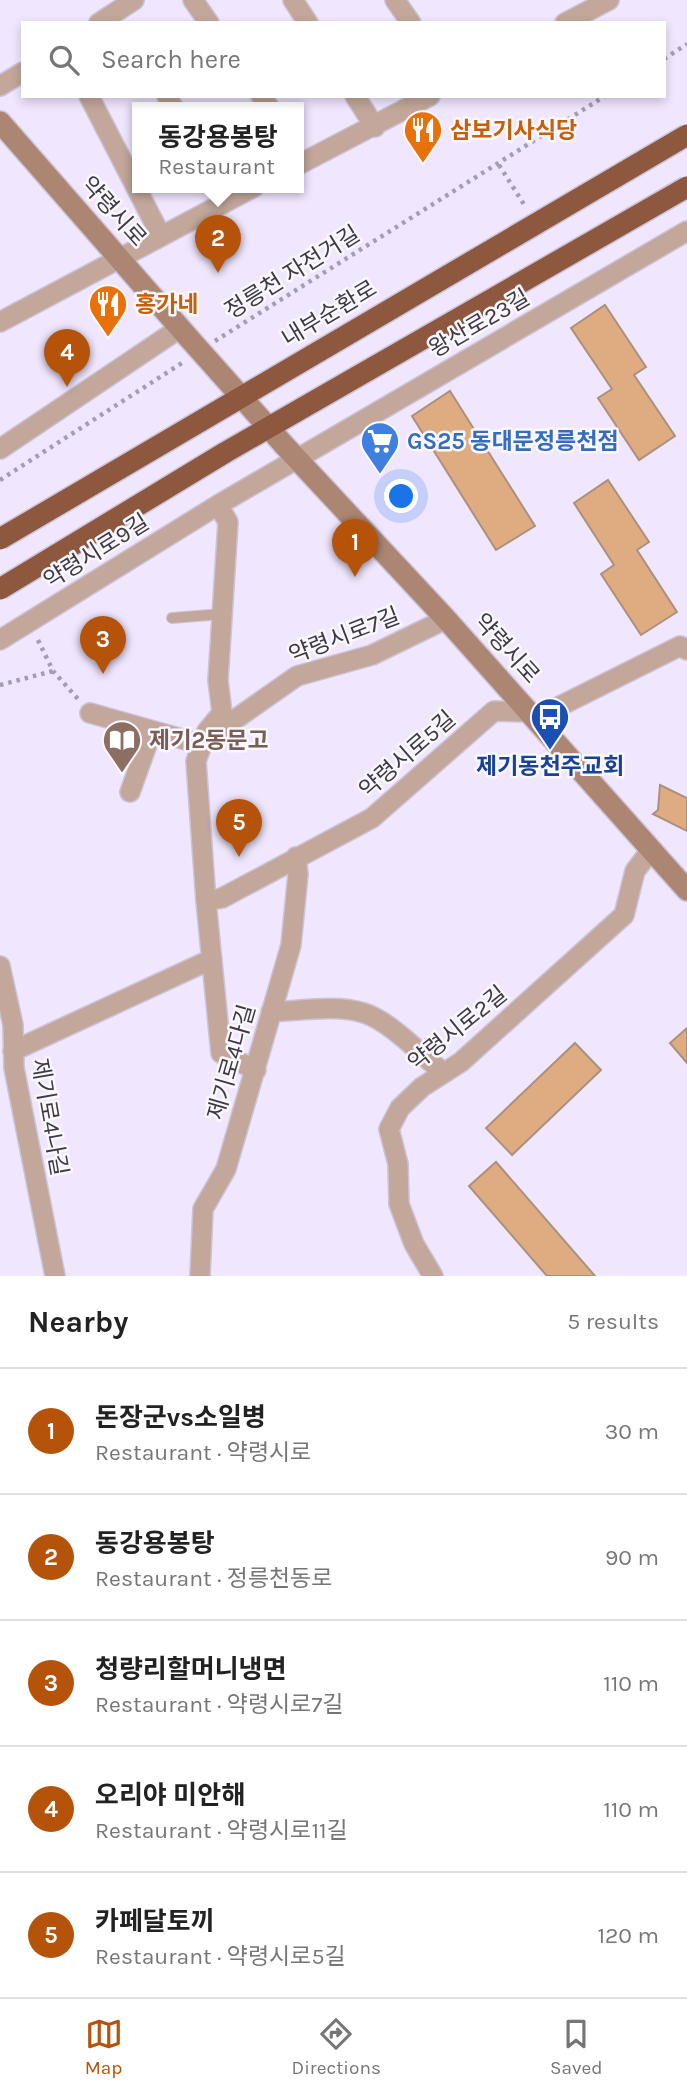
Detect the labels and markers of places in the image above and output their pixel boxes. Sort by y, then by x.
restaurant icon: 삼보기사식당 [402,109,444,164]
place label: 삼보기사식당 [450,117,577,144]
pin: 2 [195,215,241,273]
restaurant icon: 홍가네 [87,283,129,338]
place label: 홍가네 [135,291,198,318]
pin: 4 [44,329,90,387]
supermarket icon: GS25 동대문정릉천점 [359,420,401,475]
place label: GS25 동대문정릉천점 [407,428,618,455]
pin: 1 [332,519,378,577]
pin: 3 [80,616,126,674]
bus stop icon: 제기동천주교회 [529,696,571,751]
library icon: 제기2동문고 [101,719,143,774]
place label: 제기2동문고 [149,727,269,754]
place label: 제기동천주교회 [476,753,624,780]
pin: 5 [216,799,262,857]

